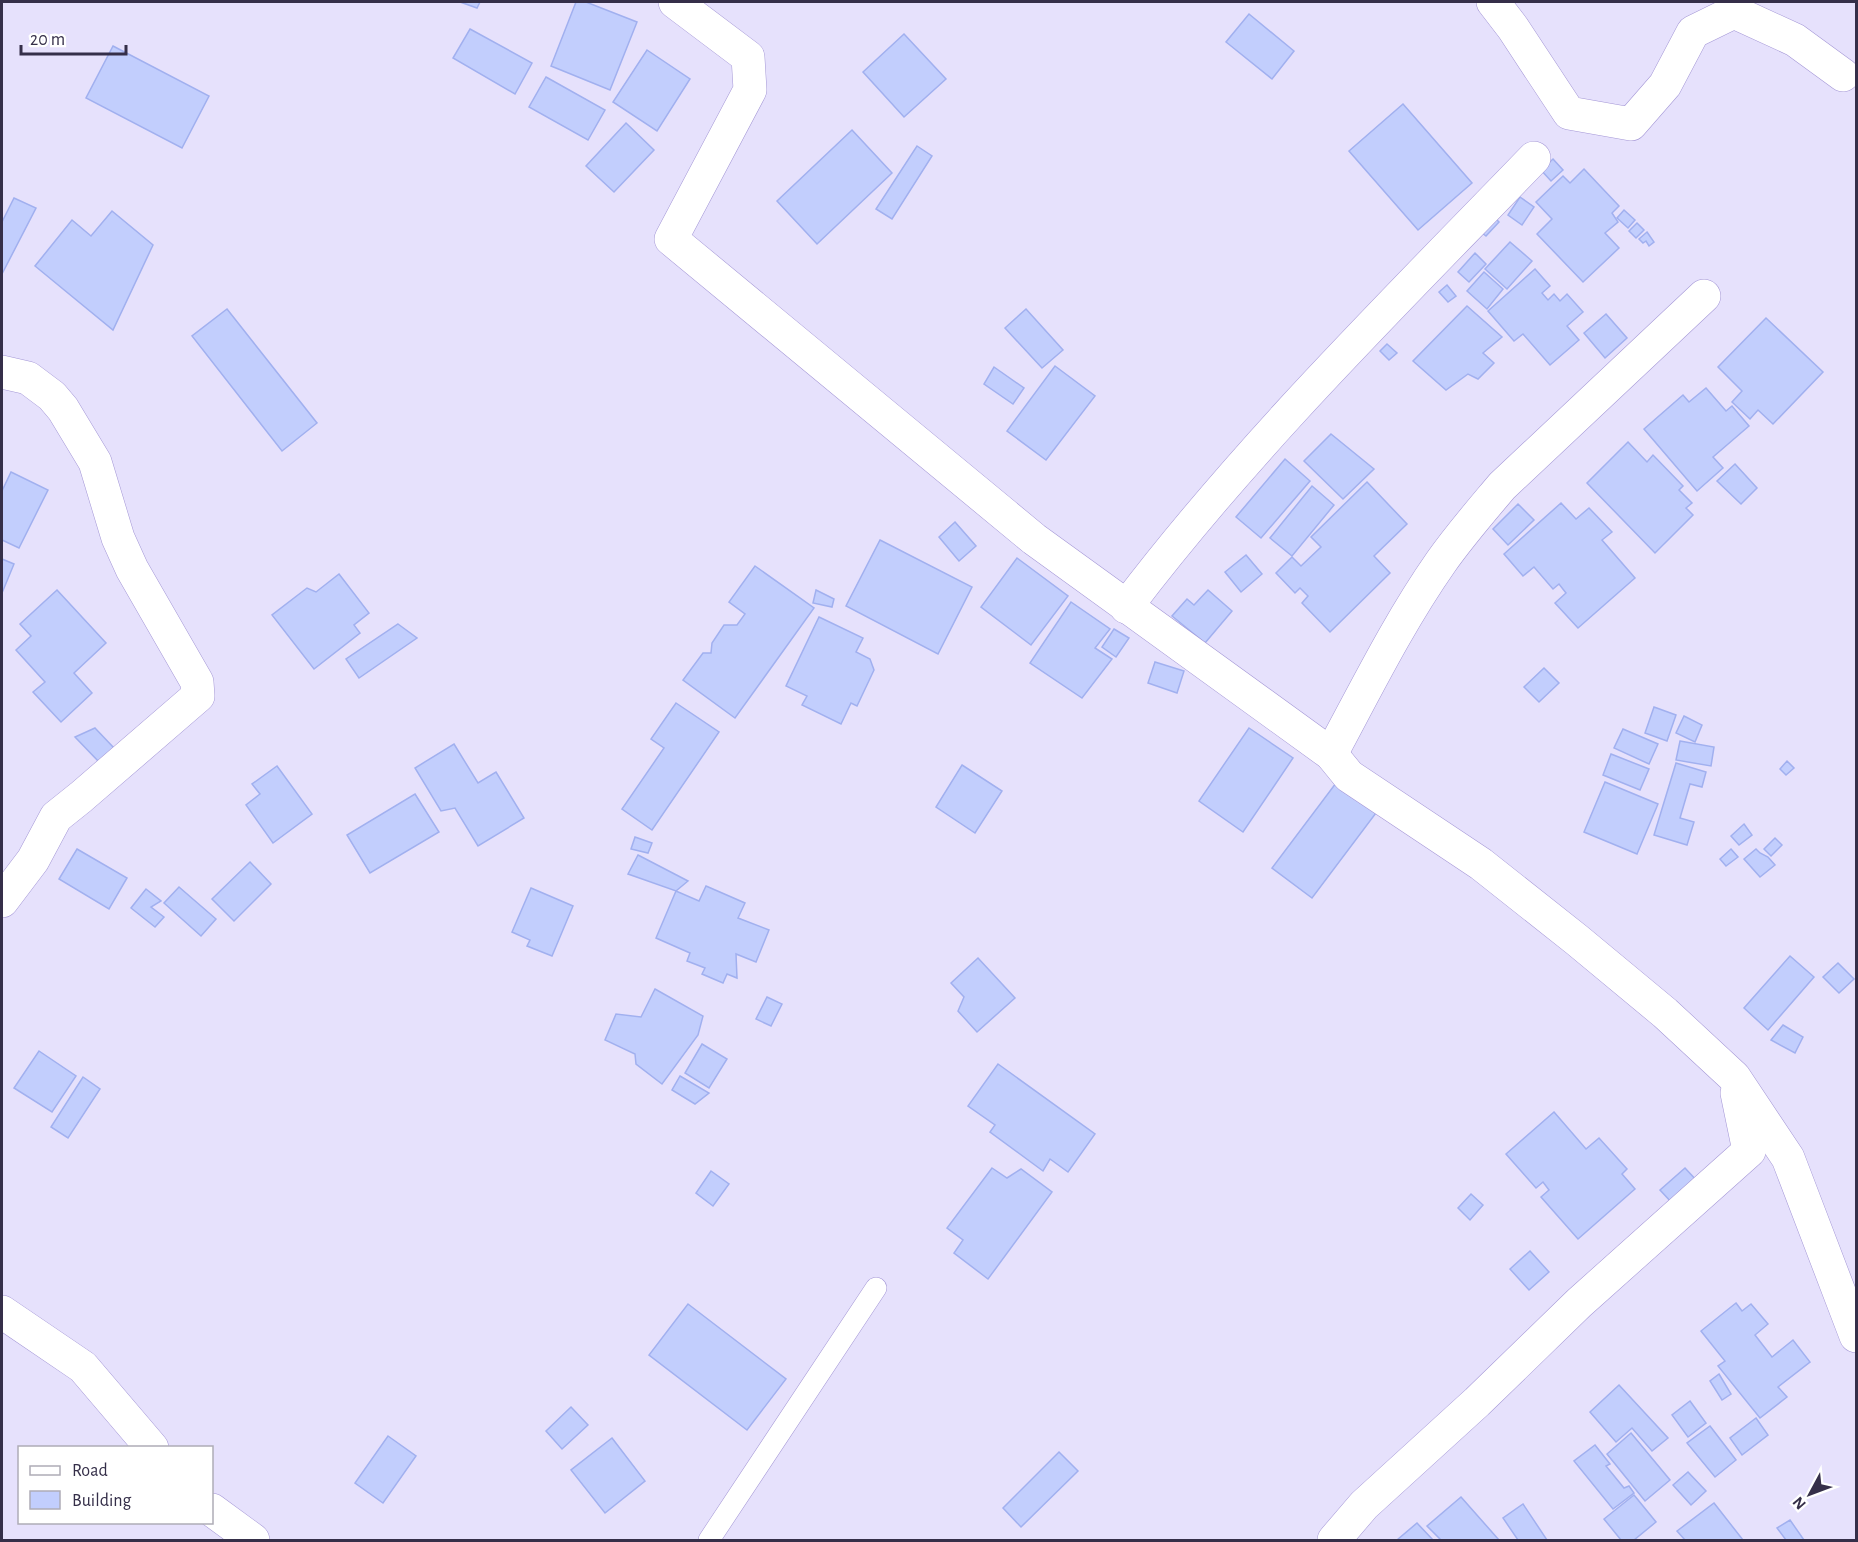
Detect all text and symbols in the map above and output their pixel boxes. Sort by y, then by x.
scale bar [21,18,126,56]
text: 20 m [30,31,65,49]
legend [18,1446,213,1524]
text: Road [72,1462,108,1480]
north arrow [1780,1464,1840,1524]
text: Building [72,1492,132,1510]
text: N [1790,1494,1809,1513]

